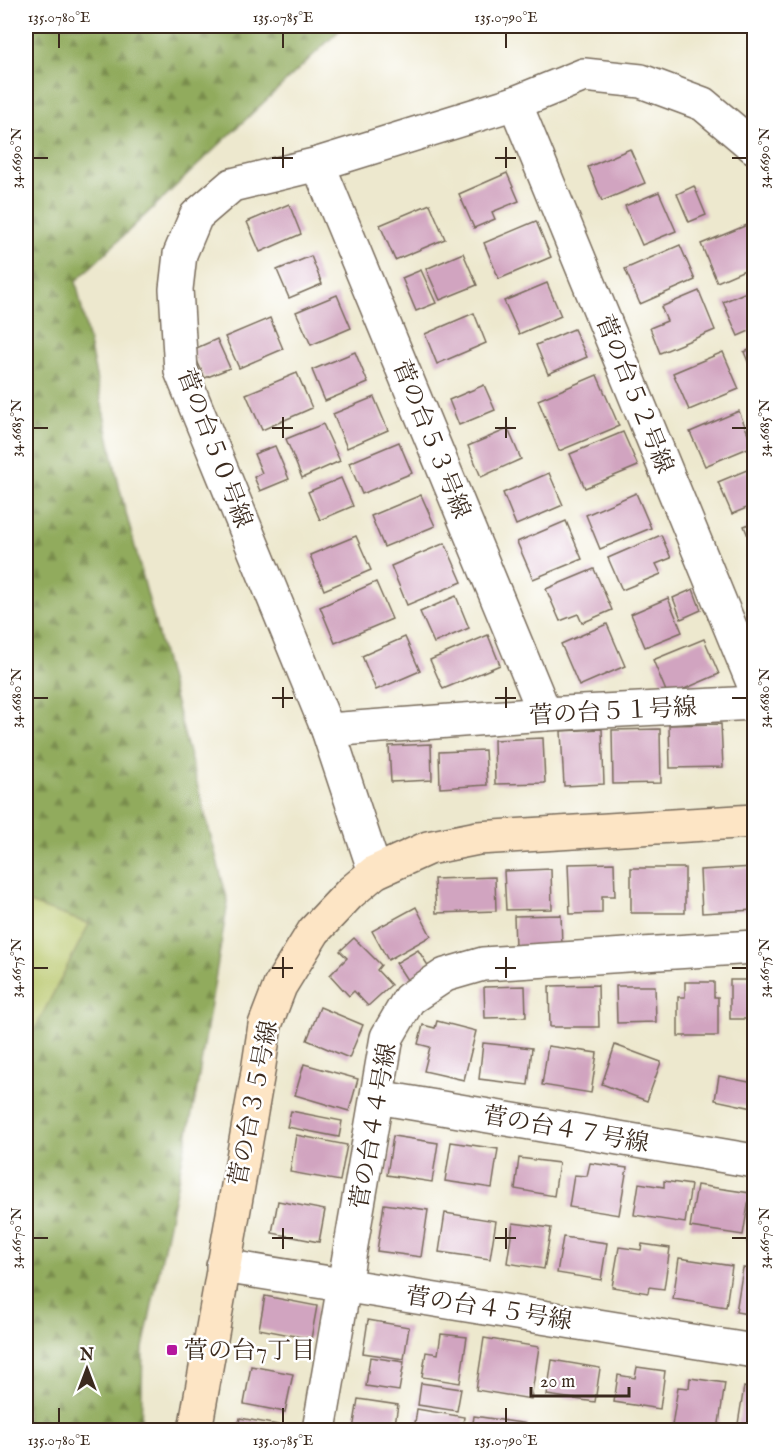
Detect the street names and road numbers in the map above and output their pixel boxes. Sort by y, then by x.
street label: 菅の台５２号線 [588,311,679,478]
street label: 菅の台５３号線 [385,356,476,523]
street label: 菅の台５０号線 [169,365,258,533]
street label: 菅の台５１号線 [528,693,698,732]
street label: 菅の台３５号線 [223,1018,286,1189]
street label: 菅の台４４号線 [345,1041,404,1212]
street label: 菅の台４７号線 [480,1101,651,1160]
street label: 菅の台４５号線 [403,1281,574,1338]

